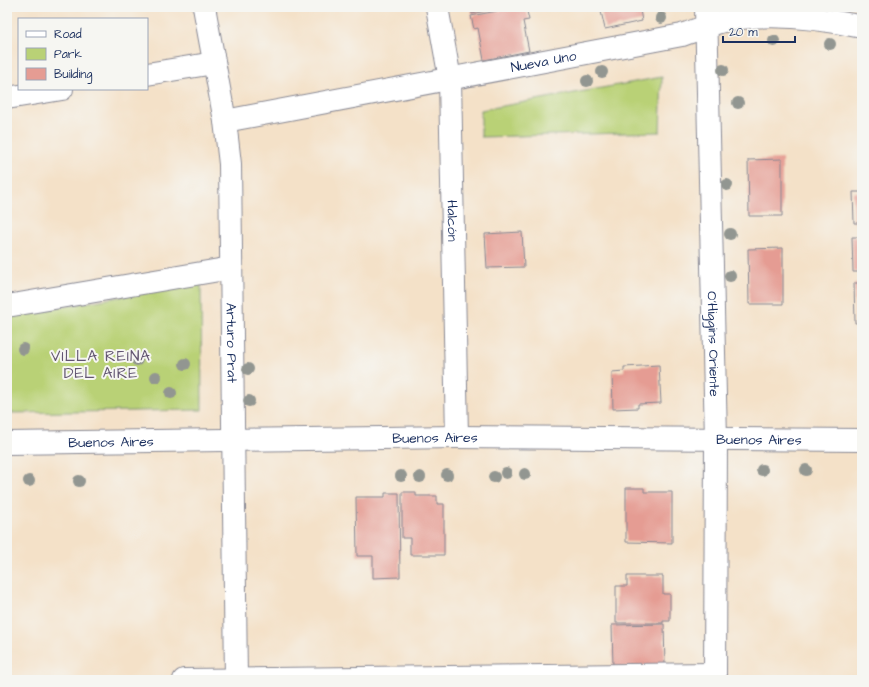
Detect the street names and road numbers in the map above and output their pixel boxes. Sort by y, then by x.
street label: Nueva Uno [509,46,578,78]
street label: Halcón [441,200,462,242]
street label: O'Higgins Oriente [702,291,724,397]
street label: Arturo Prat [221,303,242,383]
street label: Buenos Aires [392,428,478,449]
street label: Buenos Aires [716,430,802,451]
street label: Buenos Aires [68,432,154,453]

